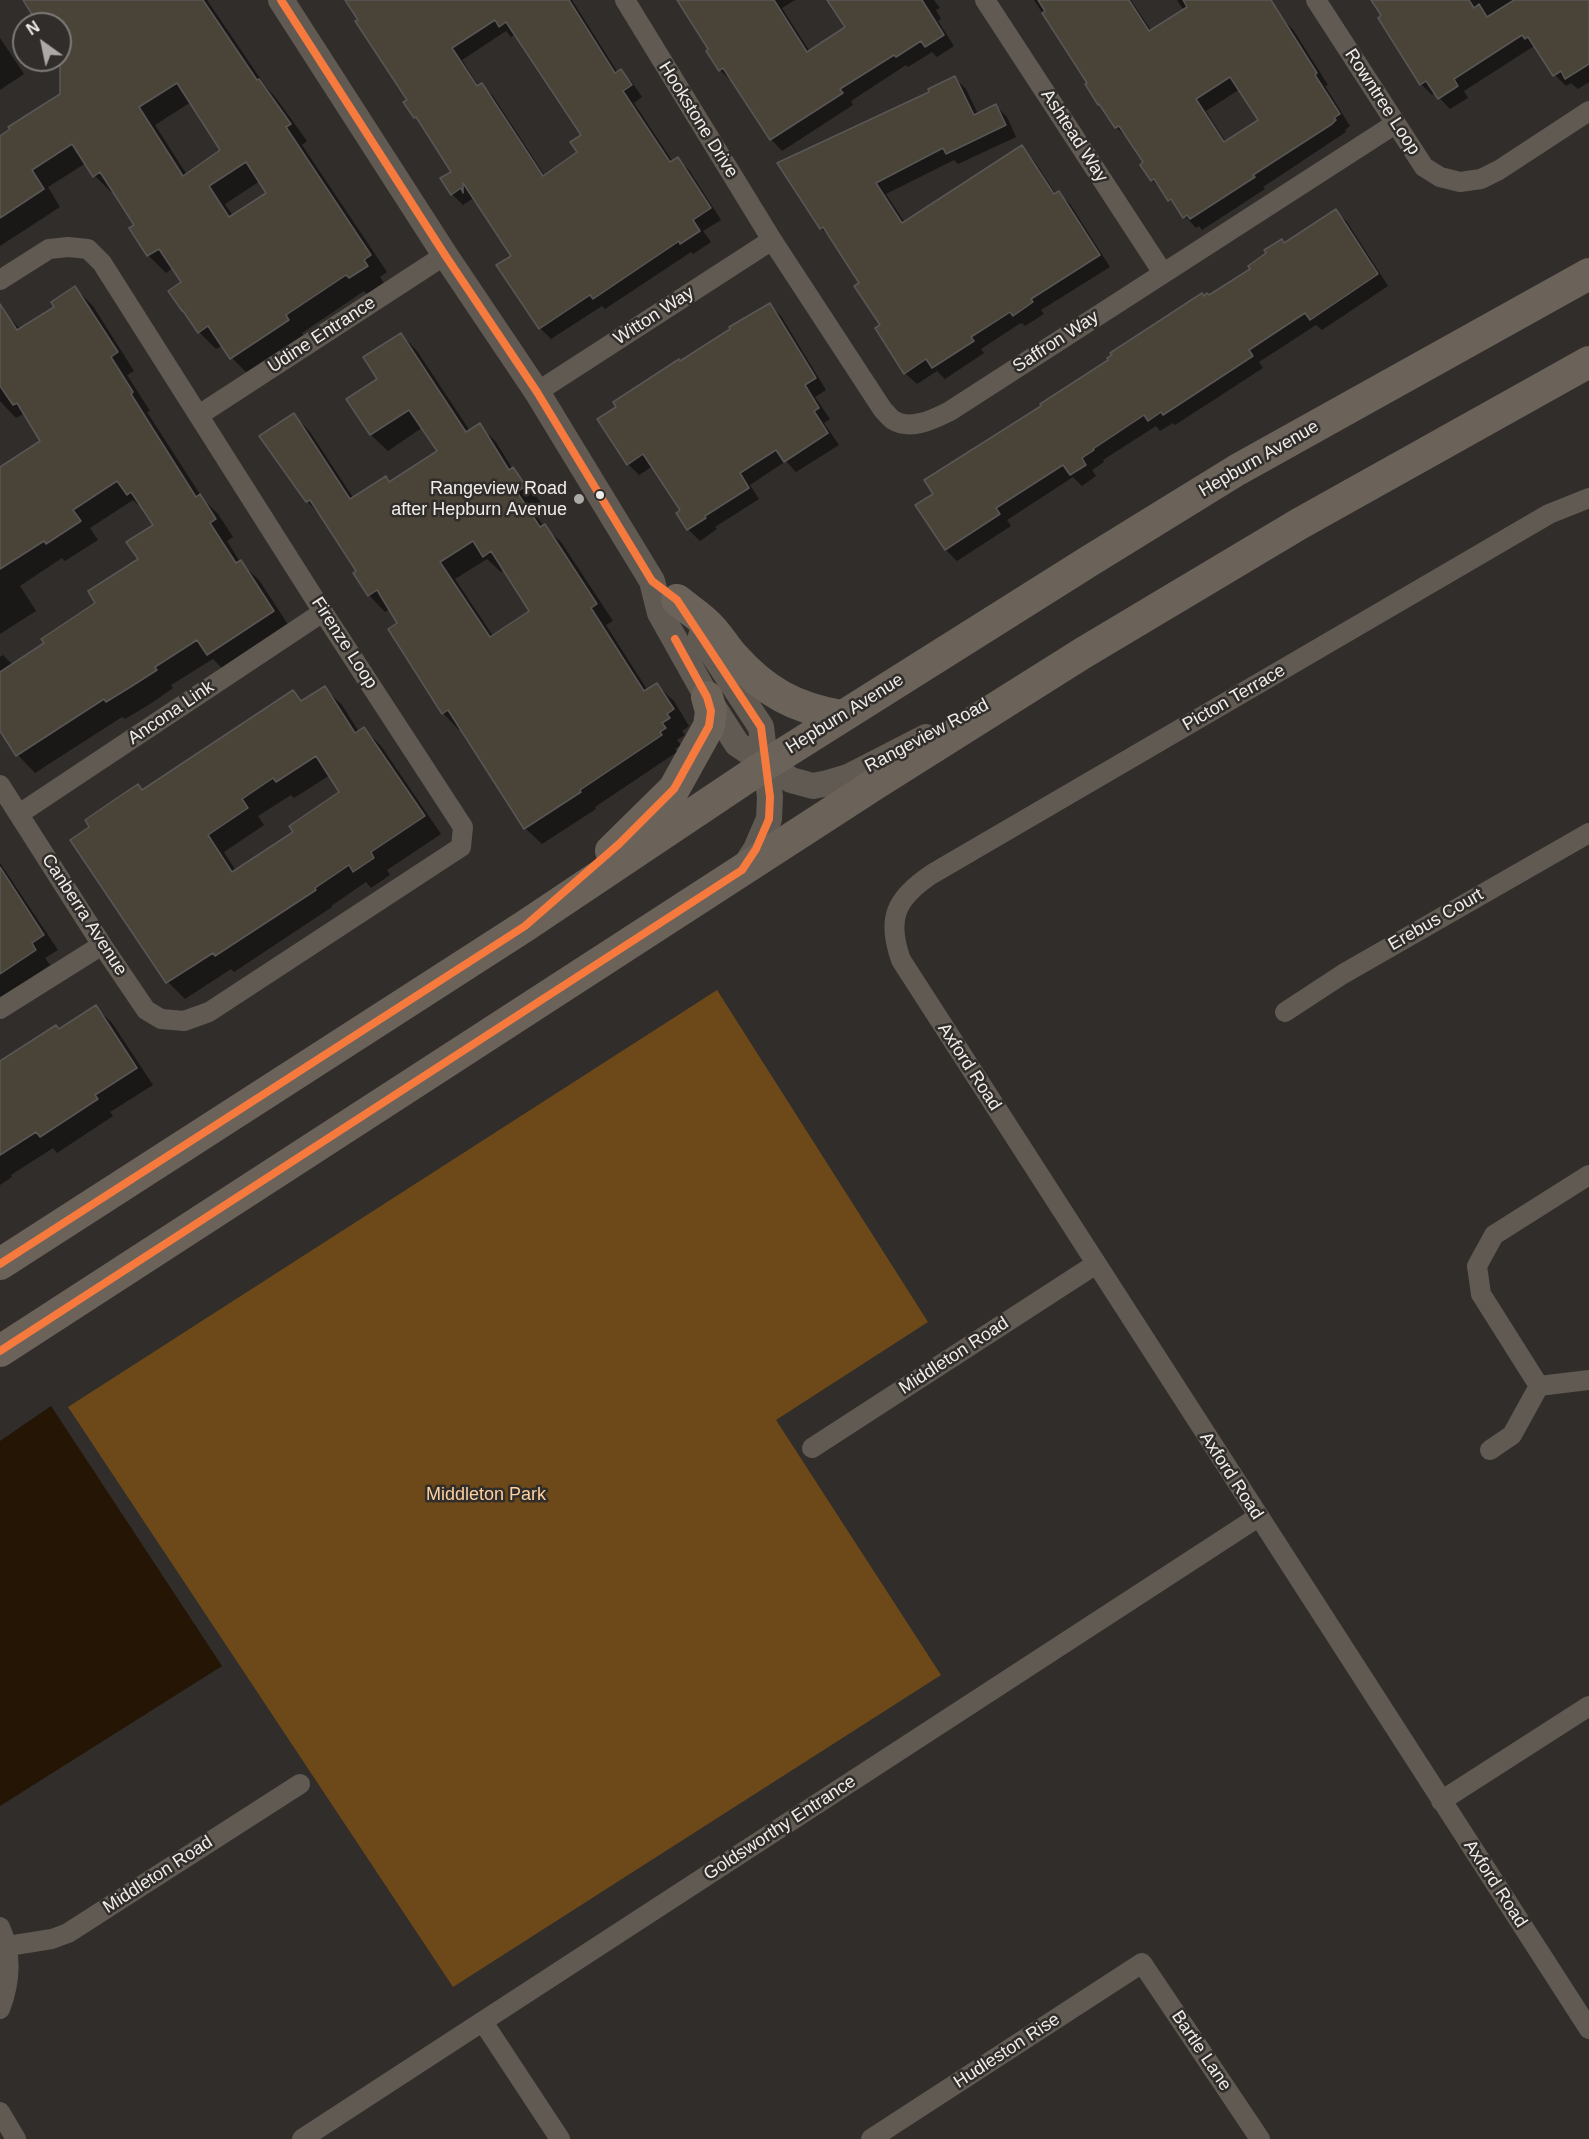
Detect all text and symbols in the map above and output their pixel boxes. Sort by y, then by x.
north arrow [12,12,72,72]
text: N [24,18,42,38]
street label: Rowntree Loop [1340,45,1424,159]
street label: Hookstone Drive [654,58,742,182]
street label: Ashtead Way [1036,86,1112,186]
street label: Witton Way [610,282,698,350]
street label: Udine Entrance [264,292,380,378]
street label: Saffron Way [1009,306,1103,378]
street label: Hepburn Avenue [1195,416,1323,502]
place label: Rangeview Road after Hepburn Avenue [391,478,567,520]
unlabelled marker [594,489,606,501]
marker: Rangeview Road after Hepburn Avenue [572,492,586,506]
street label: Firenze Loop [306,593,382,693]
street label: Picton Terrace [1179,660,1289,736]
street label: Hepburn Avenue [782,669,908,759]
street label: Ancona Link [124,676,218,750]
street label: Rangeview Road [861,694,993,778]
street label: Canberra Avenue [37,850,131,980]
street label: Erebus Court [1385,884,1487,956]
street label: Axford Road [933,1019,1005,1115]
street label: Middleton Road [895,1313,1013,1399]
street label: Axford Road [1195,1428,1267,1524]
park label: Middleton Park [426,1484,546,1506]
street label: Goldsworthy Entrance [700,1771,860,1885]
street label: Middleton Road [99,1832,217,1918]
street label: Axford Road [1459,1836,1531,1932]
street label: Bartle Lane [1166,2007,1236,2095]
street label: Hudleston Rise [950,2009,1064,2093]

